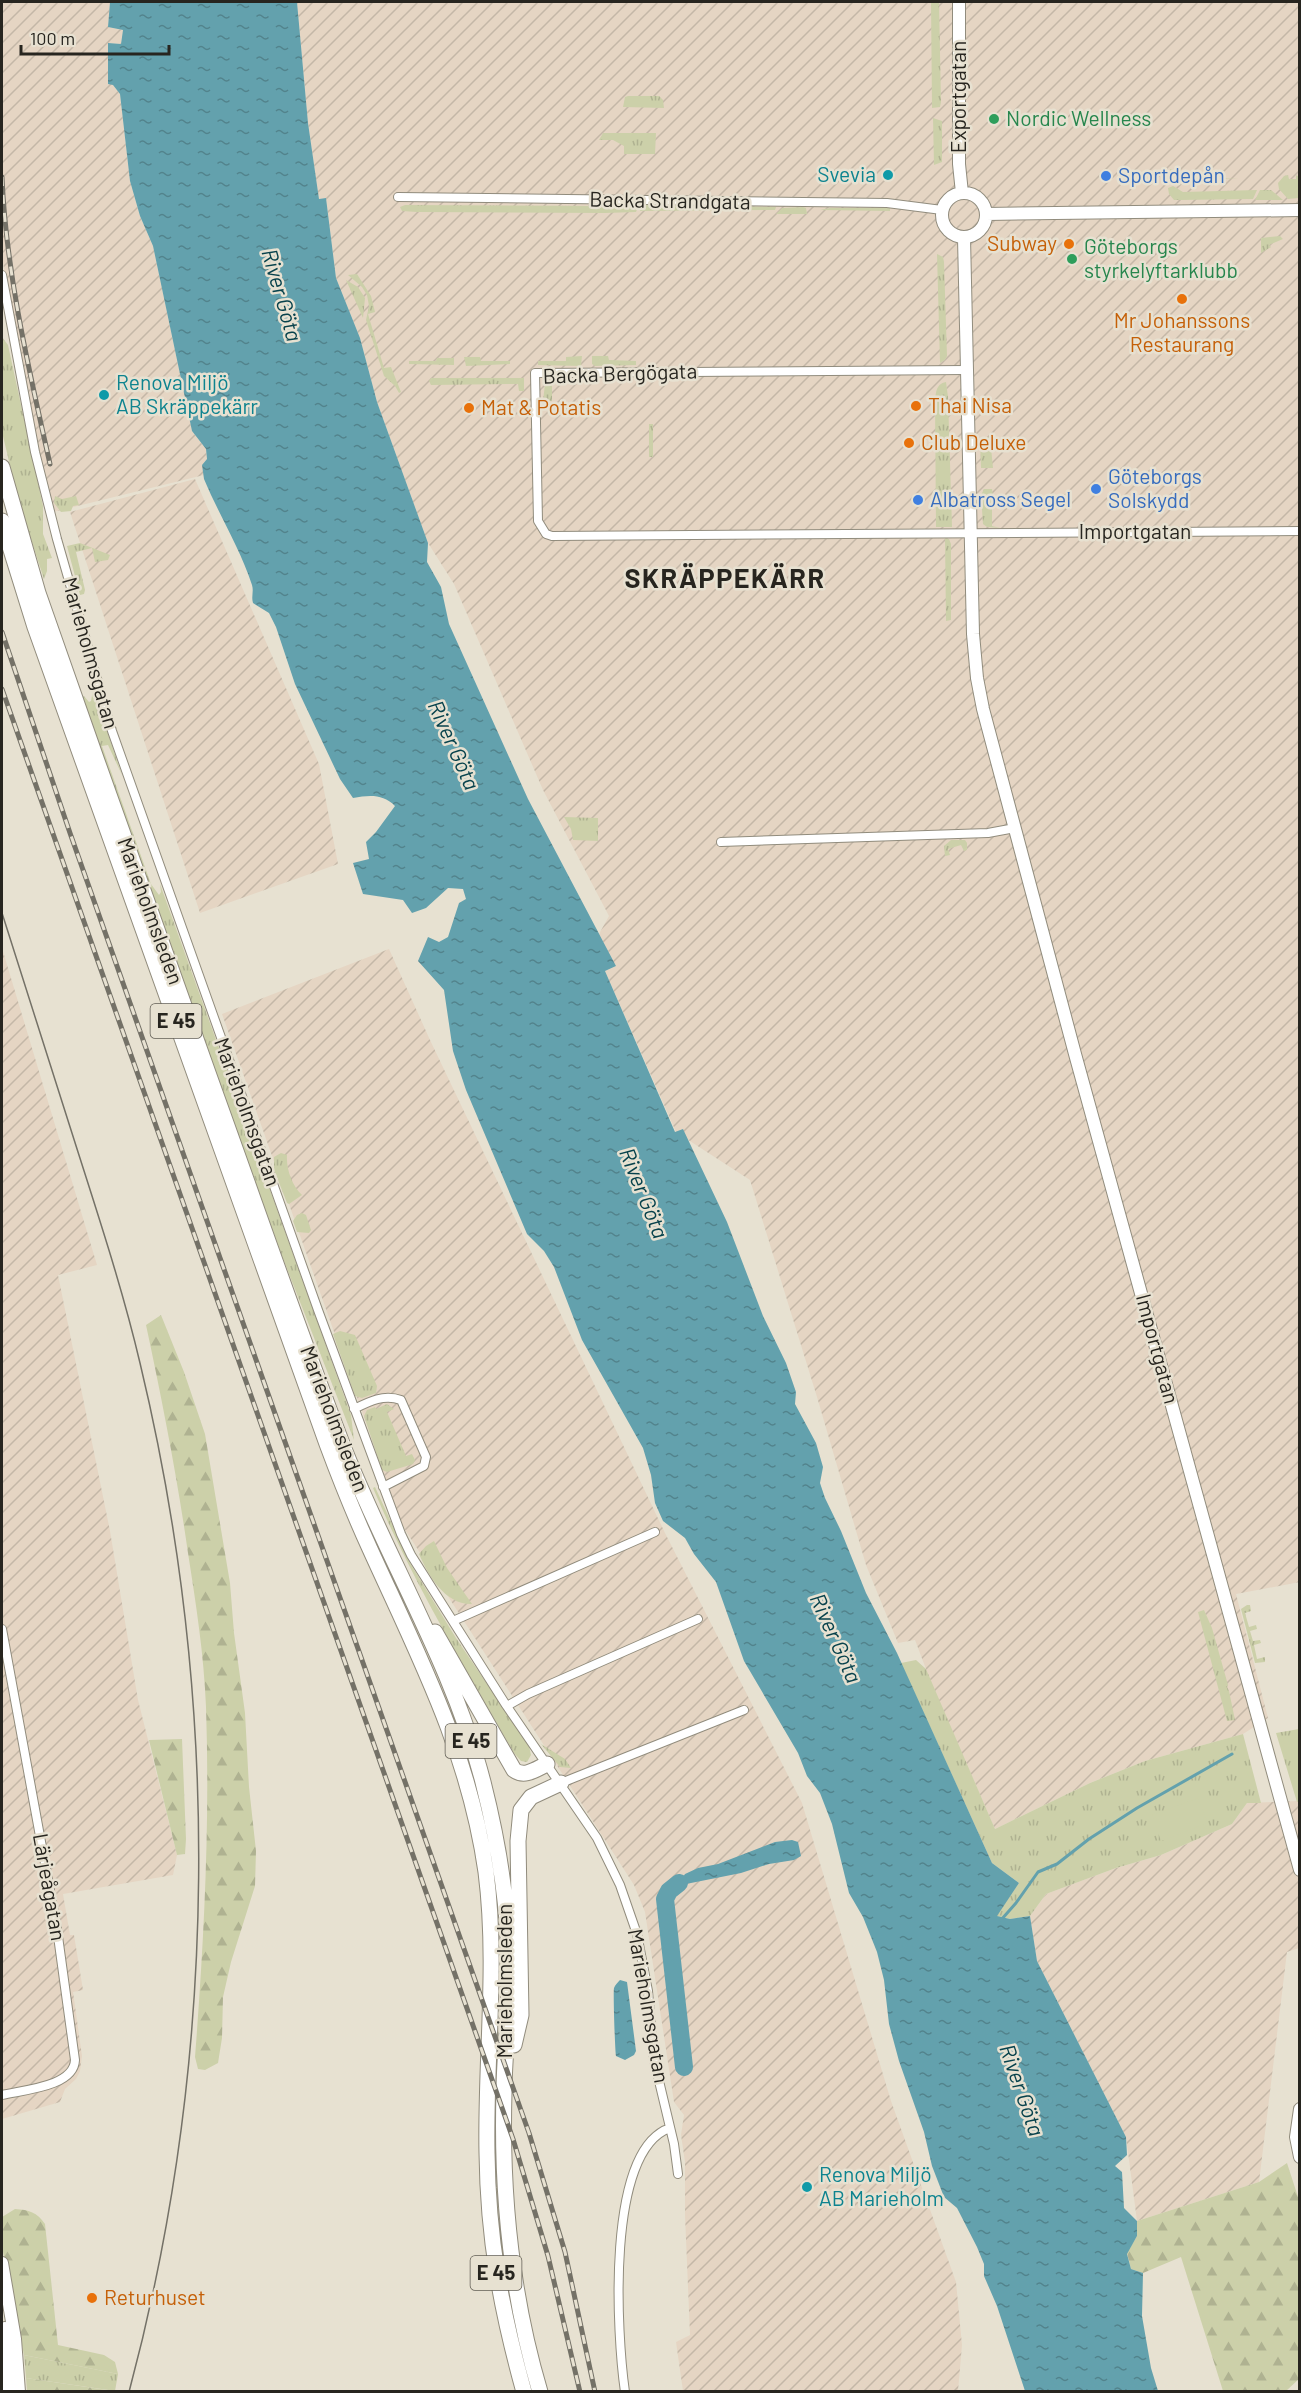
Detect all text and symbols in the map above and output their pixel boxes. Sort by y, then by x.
scale bar [21,18,170,56]
text: 100 m [30,27,75,49]
street label: Exportgatan [945,41,970,153]
place label: Nordic Wellness [1006,105,1151,130]
marker: Nordic Wellness [987,112,1001,126]
place label: Svevia [817,161,876,186]
place label: Sportdepån [1118,162,1225,187]
marker: Svevia [881,168,895,182]
marker: Sportdepån [1099,169,1113,183]
street label: Backa Strandgata [589,186,751,213]
place label: Subway [987,230,1057,255]
place label: Göteborgs styrkelyftarklubb [1084,233,1238,282]
marker: Subway [1062,237,1076,251]
water label: River Göta [257,245,309,344]
marker: Göteborgs styrkelyftarklubb [1065,252,1079,266]
marker: Mr Johanssons Restaurang [1175,292,1189,306]
place label: Mr Johanssons Restaurang [1114,307,1250,356]
street label: Backa Bergögata [542,357,698,388]
place label: Renova Miljö AB Skräppekärr [116,369,258,418]
marker: Renova Miljö AB Skräppekärr [97,388,111,402]
place label: Thai Nisa [928,392,1012,417]
place label: Mat & Potatis [481,394,601,419]
marker: Thai Nisa [909,399,923,413]
marker: Mat & Potatis [462,401,476,415]
place label: Club Deluxe [921,429,1027,454]
marker: Club Deluxe [902,436,916,450]
place label: Göteborgs Solskydd [1108,463,1202,512]
marker: Göteborgs Solskydd [1089,482,1103,496]
place label: Albatross Segel [930,486,1071,511]
marker: Albatross Segel [911,493,925,507]
street label: Importgatan [1079,518,1191,543]
district label: SKRÄPPEKÄRR [624,561,826,593]
street label: Marieholmsgatan [58,574,125,731]
water label: River Göta [424,696,486,793]
street label: Marieholmsleden [113,833,190,988]
road number: E 45 [150,1004,201,1038]
street label: Marieholmsgatan [210,1034,287,1189]
water label: River Göta [615,1144,675,1242]
street label: Importgatan [1132,1291,1185,1406]
street label: Marieholmsleden [296,1342,375,1495]
water label: River Göta [806,1589,868,1686]
road number: E 45 [446,1724,496,1758]
street label: Lärjeågatan [29,1831,72,1942]
street label: Marieholmsleden [491,1904,516,2058]
street label: Marieholmsgatan [624,1927,675,2085]
water label: River Göta [995,2040,1051,2139]
place label: Renova Miljö AB Marieholm [819,2161,944,2210]
marker: Renova Miljö AB Marieholm [800,2180,814,2194]
road number: E 45 [470,2256,522,2290]
place label: Returhuset [104,2284,206,2309]
marker: Returhuset [85,2291,99,2305]

